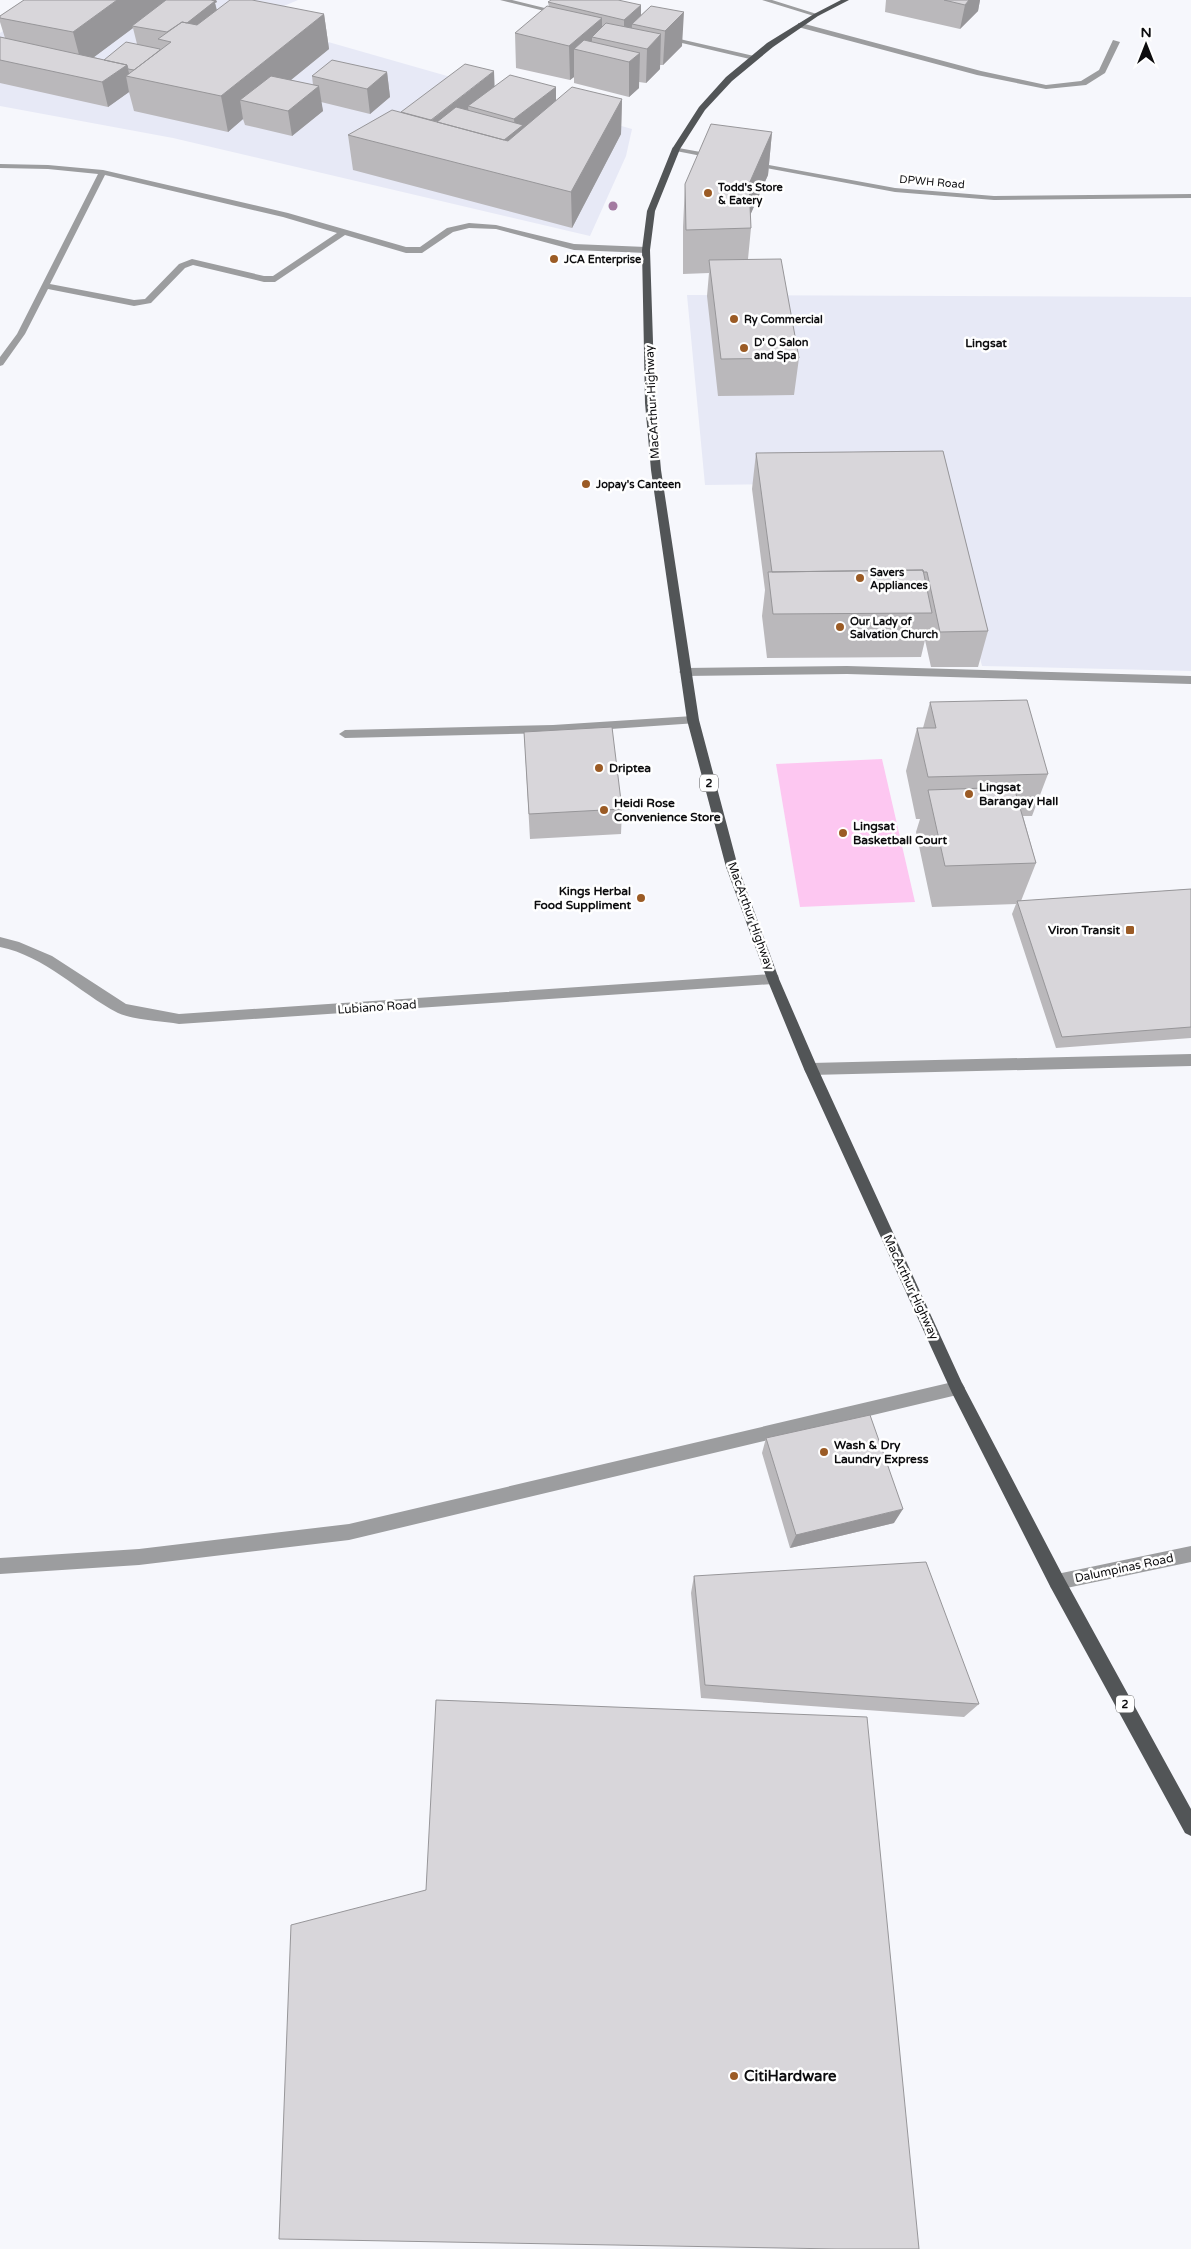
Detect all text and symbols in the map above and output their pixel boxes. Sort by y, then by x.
north arrow [1121,20,1171,70]
text: N [1140,24,1152,41]
street label: DPWH Road [899,173,965,191]
place label: Todd's Store & Eatery [717,181,784,208]
marker: Todd's Store & Eatery [702,187,714,199]
marker: JCA Enterprise [548,253,560,265]
place label: JCA Enterprise [563,253,642,267]
marker: Ry Commercial [728,313,740,325]
place label: Ry Commercial [744,313,823,327]
place label: D' O Salon and Spa [754,336,809,363]
district label: Lingsat [965,336,1007,351]
marker: D' O Salon and Spa [738,342,750,354]
street label: MacArthur Highway [642,344,662,459]
marker: Jopay's Canteen [580,478,592,490]
place label: Jopay's Canteen [595,478,681,492]
place label: Savers Appliances [870,566,928,593]
marker: Savers Appliances [854,572,866,584]
place label: Our Lady of Salvation Church [850,615,939,641]
marker: Our Lady of Salvation Church [834,621,846,633]
place label: Driptea [609,761,651,776]
marker: Driptea [593,762,605,774]
road number: 2 [700,774,718,791]
place label: Lingsat Barangay Hall [979,780,1058,809]
marker: Lingsat Barangay Hall [963,788,975,800]
place label: Heidi Rose Convenience Store [614,796,721,824]
marker: Heidi Rose Convenience Store [598,804,610,816]
place label: Lingsat Basketball Court [853,819,947,847]
marker: Lingsat Basketball Court [837,827,849,839]
street label: MacArthur Highway [725,860,777,973]
place label: Kings Herbal Food Suppliment [534,884,631,913]
marker: Kings Herbal Food Suppliment [635,892,647,904]
place label: Viron Transit [1048,923,1120,937]
marker: Viron Transit [1124,924,1136,936]
street label: Lubiano Road [337,997,417,1017]
street label: MacArthur Highway [881,1232,942,1342]
place label: Wash & Dry Laundry Express [834,1438,929,1467]
marker: Wash & Dry Laundry Express [818,1446,830,1458]
street label: Dalumpinas Road [1073,1551,1175,1585]
road number: 2 [1116,1696,1134,1712]
place label: CitiHardware [744,2067,837,2085]
marker: CitiHardware [728,2070,740,2082]

